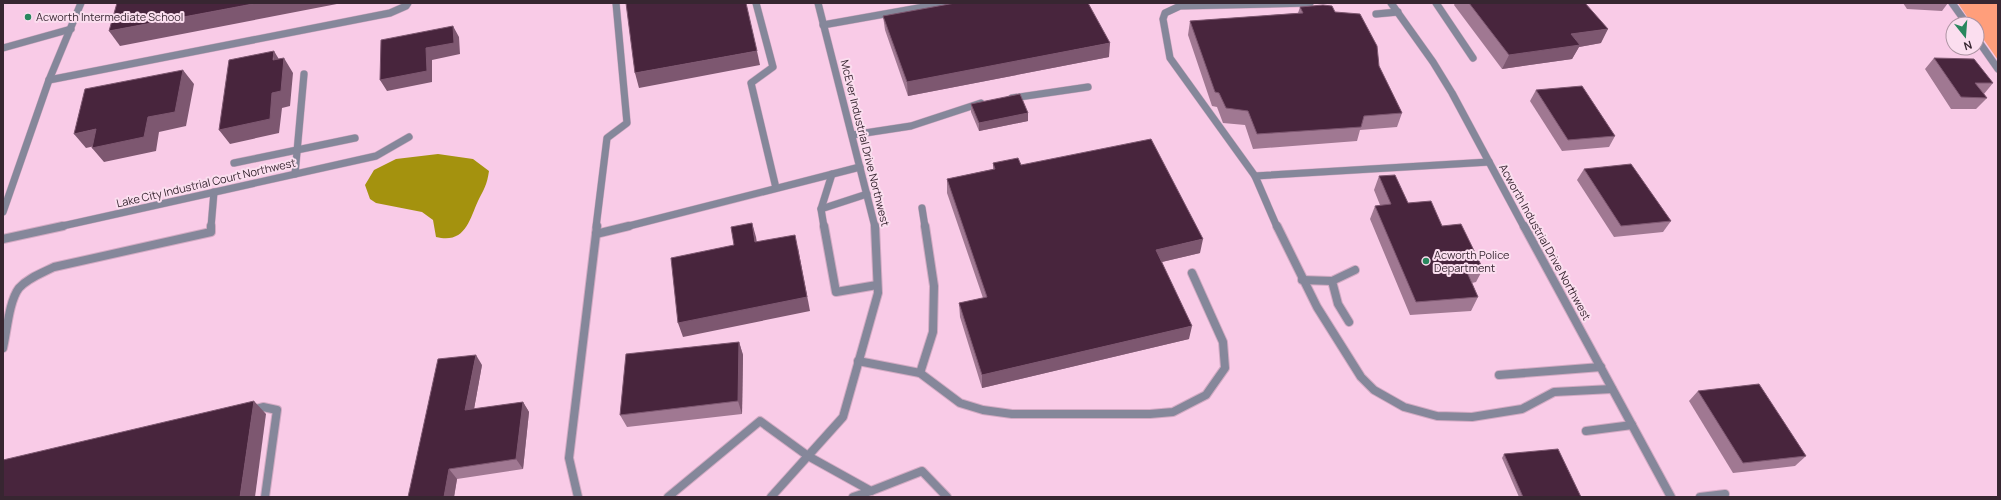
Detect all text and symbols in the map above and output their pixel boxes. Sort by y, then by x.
place label: Acworth Intermediate School [36,9,183,24]
marker: Acworth Intermediate School [23,12,33,22]
north arrow [1945,16,1985,56]
text: N [1962,38,1974,54]
street label: McEver Industrial Drive Northwest [838,58,893,228]
street label: Lake City Industrial Court Northwest [115,155,297,210]
street label: Acworth Industrial Drive Northwest [1496,161,1595,322]
place label: Acworth Police Department [1434,247,1510,275]
marker: Acworth Police Department [1421,256,1431,266]

